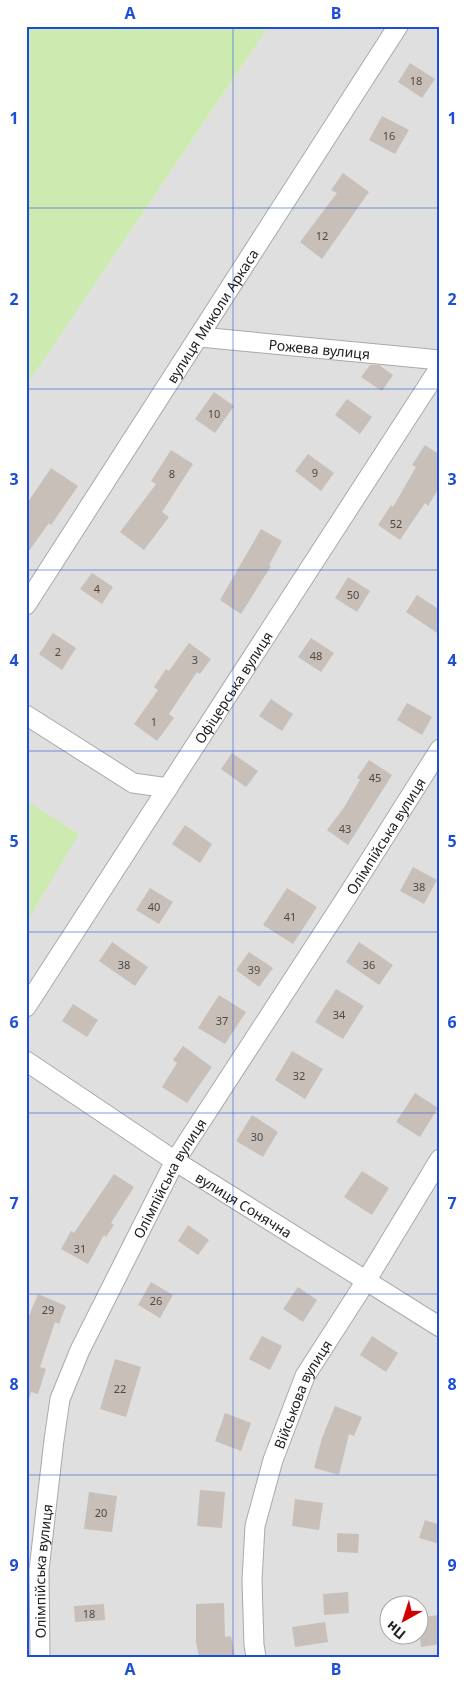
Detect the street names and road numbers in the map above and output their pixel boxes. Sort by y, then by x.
street label: вулиця Миколи Аркаса [162,245,262,386]
street label: Рожева вулиця [268,334,371,363]
street label: Офіцерська вулиця [190,627,276,747]
street label: Олімпійська вулиця [341,774,429,898]
street label: Олімпійська вулиця [128,1114,210,1241]
street label: вулиця Сонячна [192,1167,296,1242]
street label: Військова вулиця [269,1336,336,1451]
street label: Олімпійська вулиця [30,1503,56,1639]

